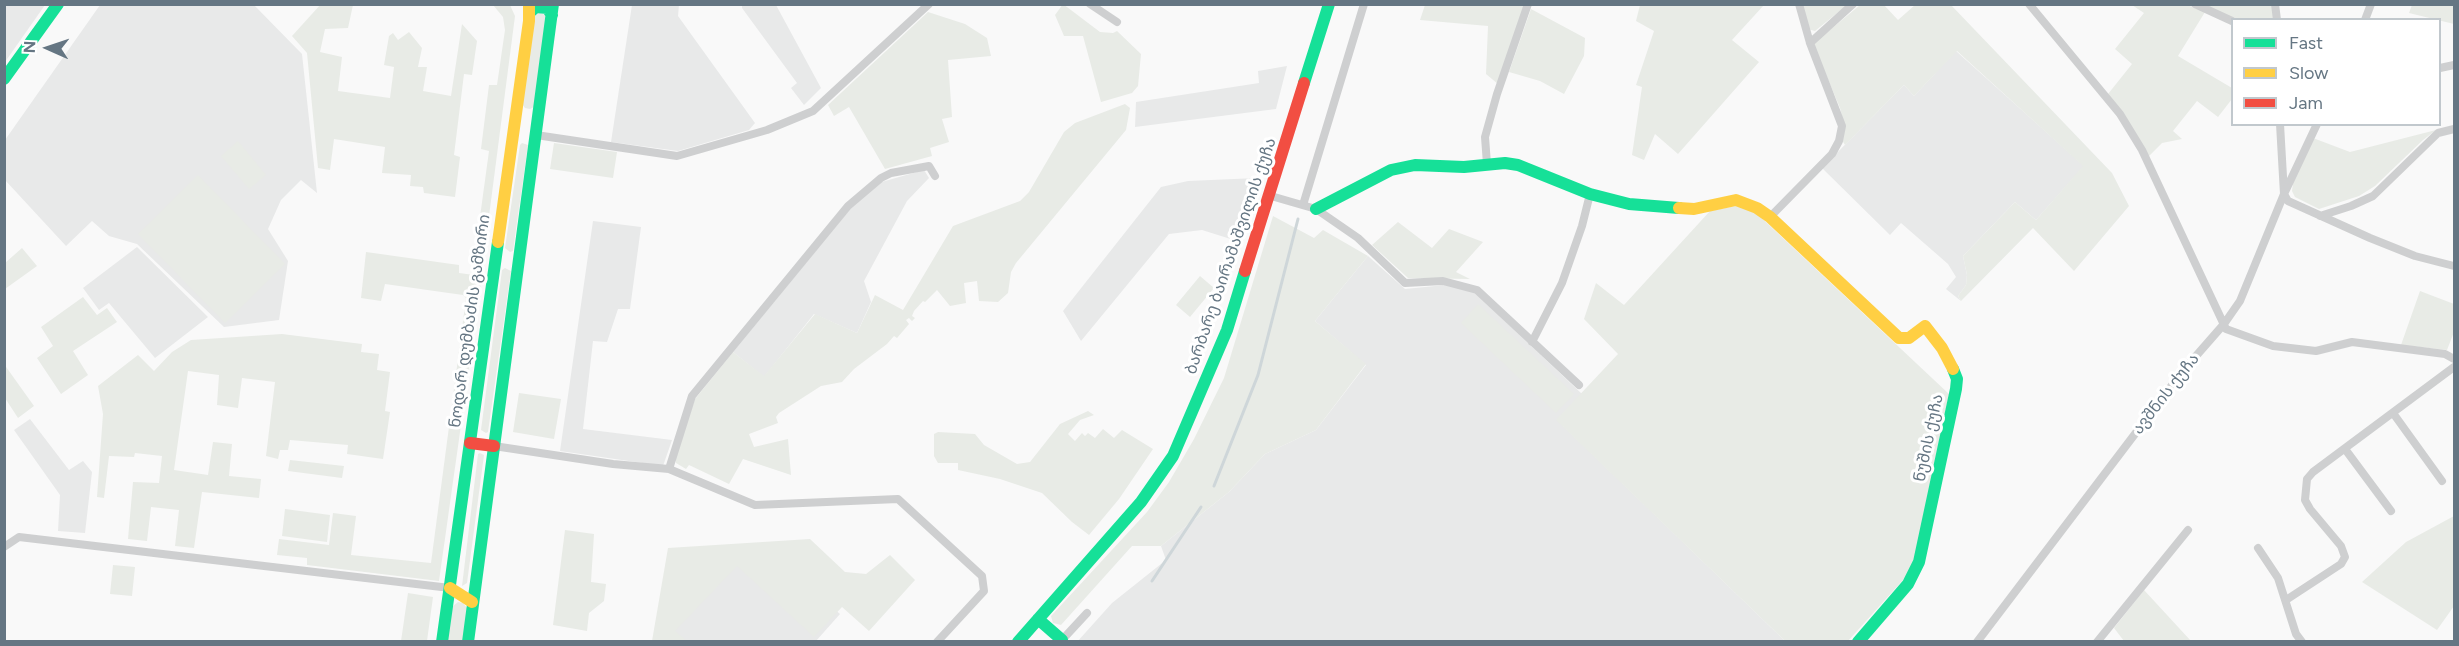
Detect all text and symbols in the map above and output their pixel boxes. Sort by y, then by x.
north arrow [18,18,78,78]
legend [2231,18,2441,126]
text: Fast [2289,32,2323,54]
text: N [20,40,39,54]
text: Slow [2289,62,2328,84]
text: Jam [2289,92,2323,114]
street label: ბარბარე ბაირამაშვილის ქუჩა [1181,135,1281,377]
street label: ნოდარ დუმბაძის გამზირი [446,213,494,429]
street label: ავშნის ქუჩა [2129,350,2203,438]
street label: ნუშის ქუჩა [1910,392,1948,484]

